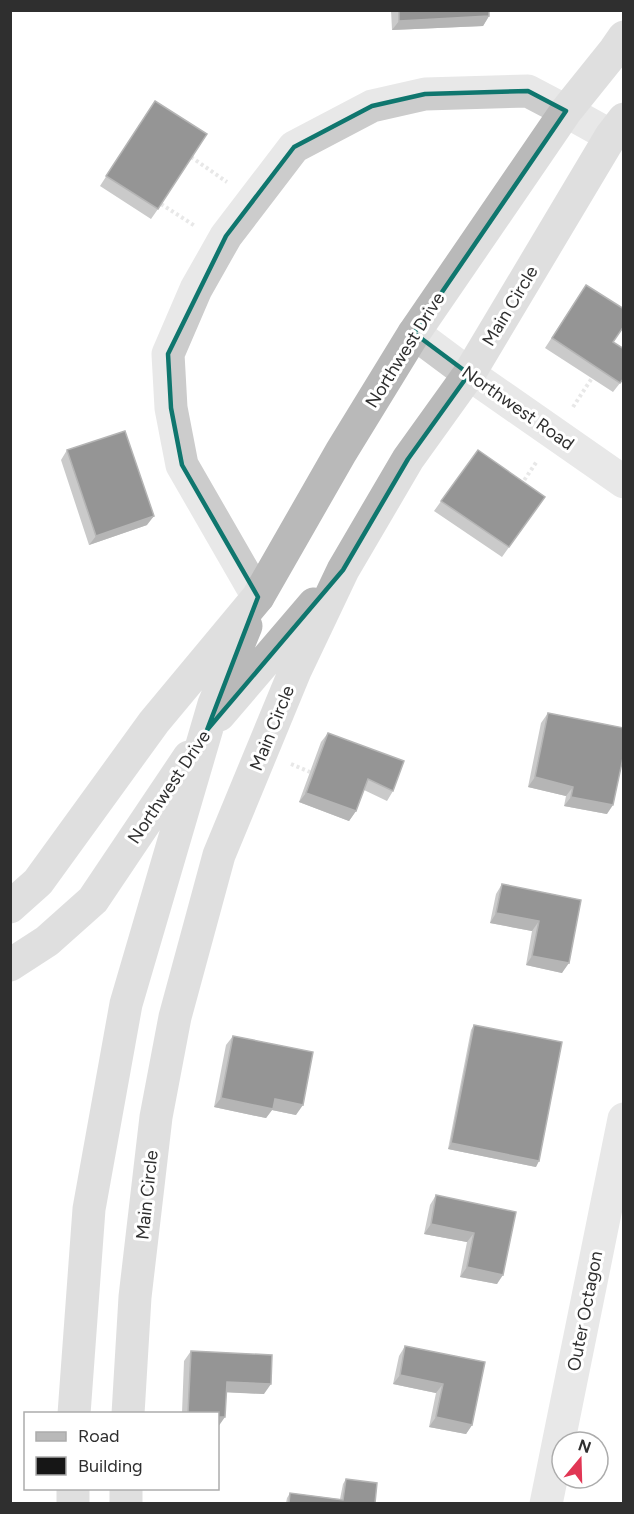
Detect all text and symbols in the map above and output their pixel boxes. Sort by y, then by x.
street label: Main Circle [477,262,543,350]
street label: Northwest Drive [361,288,449,412]
street label: Northwest Road [458,361,578,455]
street label: Main Circle [245,682,299,774]
street label: Northwest Drive [123,726,215,848]
street label: Main Circle [131,1149,163,1241]
street label: Outer Octagon [563,1249,607,1373]
legend [24,1412,219,1490]
text: Road [78,1425,119,1447]
north arrow [550,1430,610,1490]
text: N [576,1435,594,1457]
text: Building [78,1455,143,1477]

